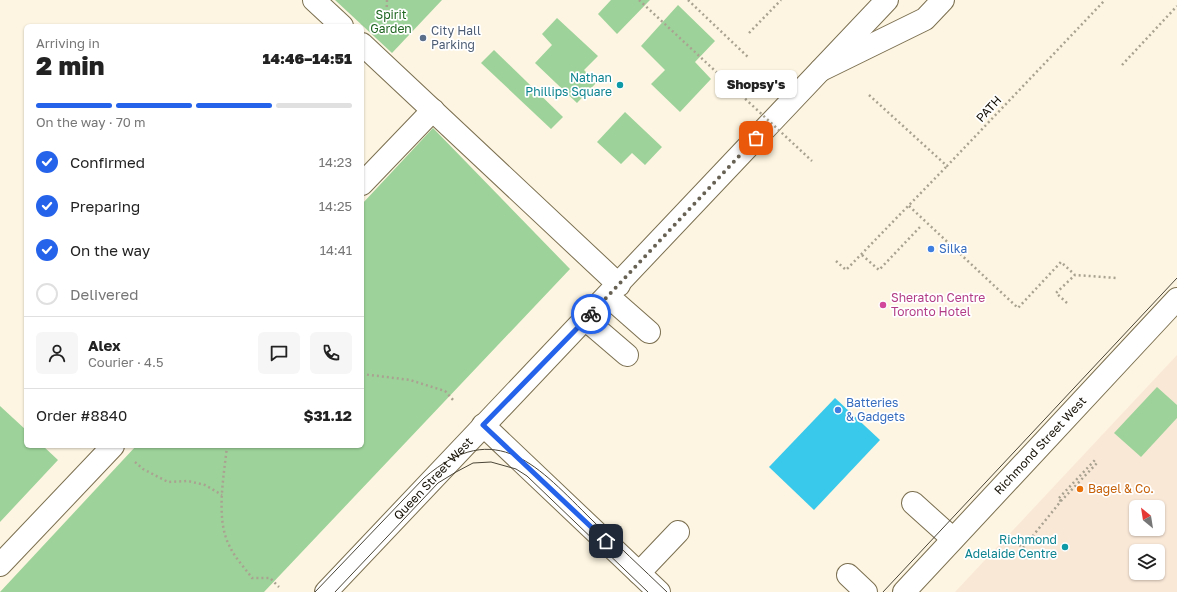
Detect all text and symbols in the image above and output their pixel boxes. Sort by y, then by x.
park label: Spirit Garden [370,7,412,36]
place label: City Hall Parking [431,23,481,52]
marker: City Hall Parking [418,33,428,43]
text: Arriving in [36,35,100,51]
text: 14:46–14:51 [263,49,352,67]
text: 2 min [36,50,104,81]
place label: Nathan Phillips Square [525,70,612,99]
callout: Shopsy's [715,70,797,98]
text: Shopsy's [727,76,785,92]
marker: Nathan Phillips Square [615,80,625,90]
street label: PATH [973,92,1005,125]
text: On the way · 70 m [36,114,146,130]
pin [739,121,773,155]
icon: bag [745,127,767,149]
icon: check [36,151,58,173]
text: Confirmed [70,153,145,171]
text: 14:23 [319,154,352,170]
icon: check [36,195,58,217]
text: Preparing [70,197,140,215]
text: 14:25 [319,198,352,214]
icon: check [36,239,58,261]
text: On the way [70,241,150,259]
place label: Silka [939,241,967,256]
text: 14:41 [320,242,352,258]
marker: Silka [926,244,936,254]
text: Delivered [70,285,138,303]
place label: Sheraton Centre Toronto Hotel [891,290,985,319]
courier [571,294,611,334]
marker: Sheraton Centre Toronto Hotel [878,300,888,310]
icon: bike [580,303,602,325]
button: person [36,332,78,374]
button: chat [258,332,300,374]
button: phone [310,332,352,374]
text: Alex [88,336,121,354]
text: Courier · 4.5 [88,354,163,370]
street label: Richmond Street West [991,393,1089,498]
place label: Batteries & Gadgets [846,395,905,424]
marker: Batteries & Gadgets [833,405,843,415]
text: Order #8840 [36,406,127,424]
text: $31.12 [303,406,352,424]
street label: Queen Street West [390,434,476,523]
place label: Bagel & Co. [1088,481,1154,496]
marker: Bagel & Co. [1075,484,1085,494]
north arrow [1129,500,1165,536]
map controls [1129,500,1165,580]
pin [589,524,623,558]
icon: home [595,530,617,552]
place label: Richmond Adelaide Centre [965,532,1057,561]
marker: Richmond Adelaide Centre [1060,542,1070,552]
button: layers [1129,544,1165,580]

